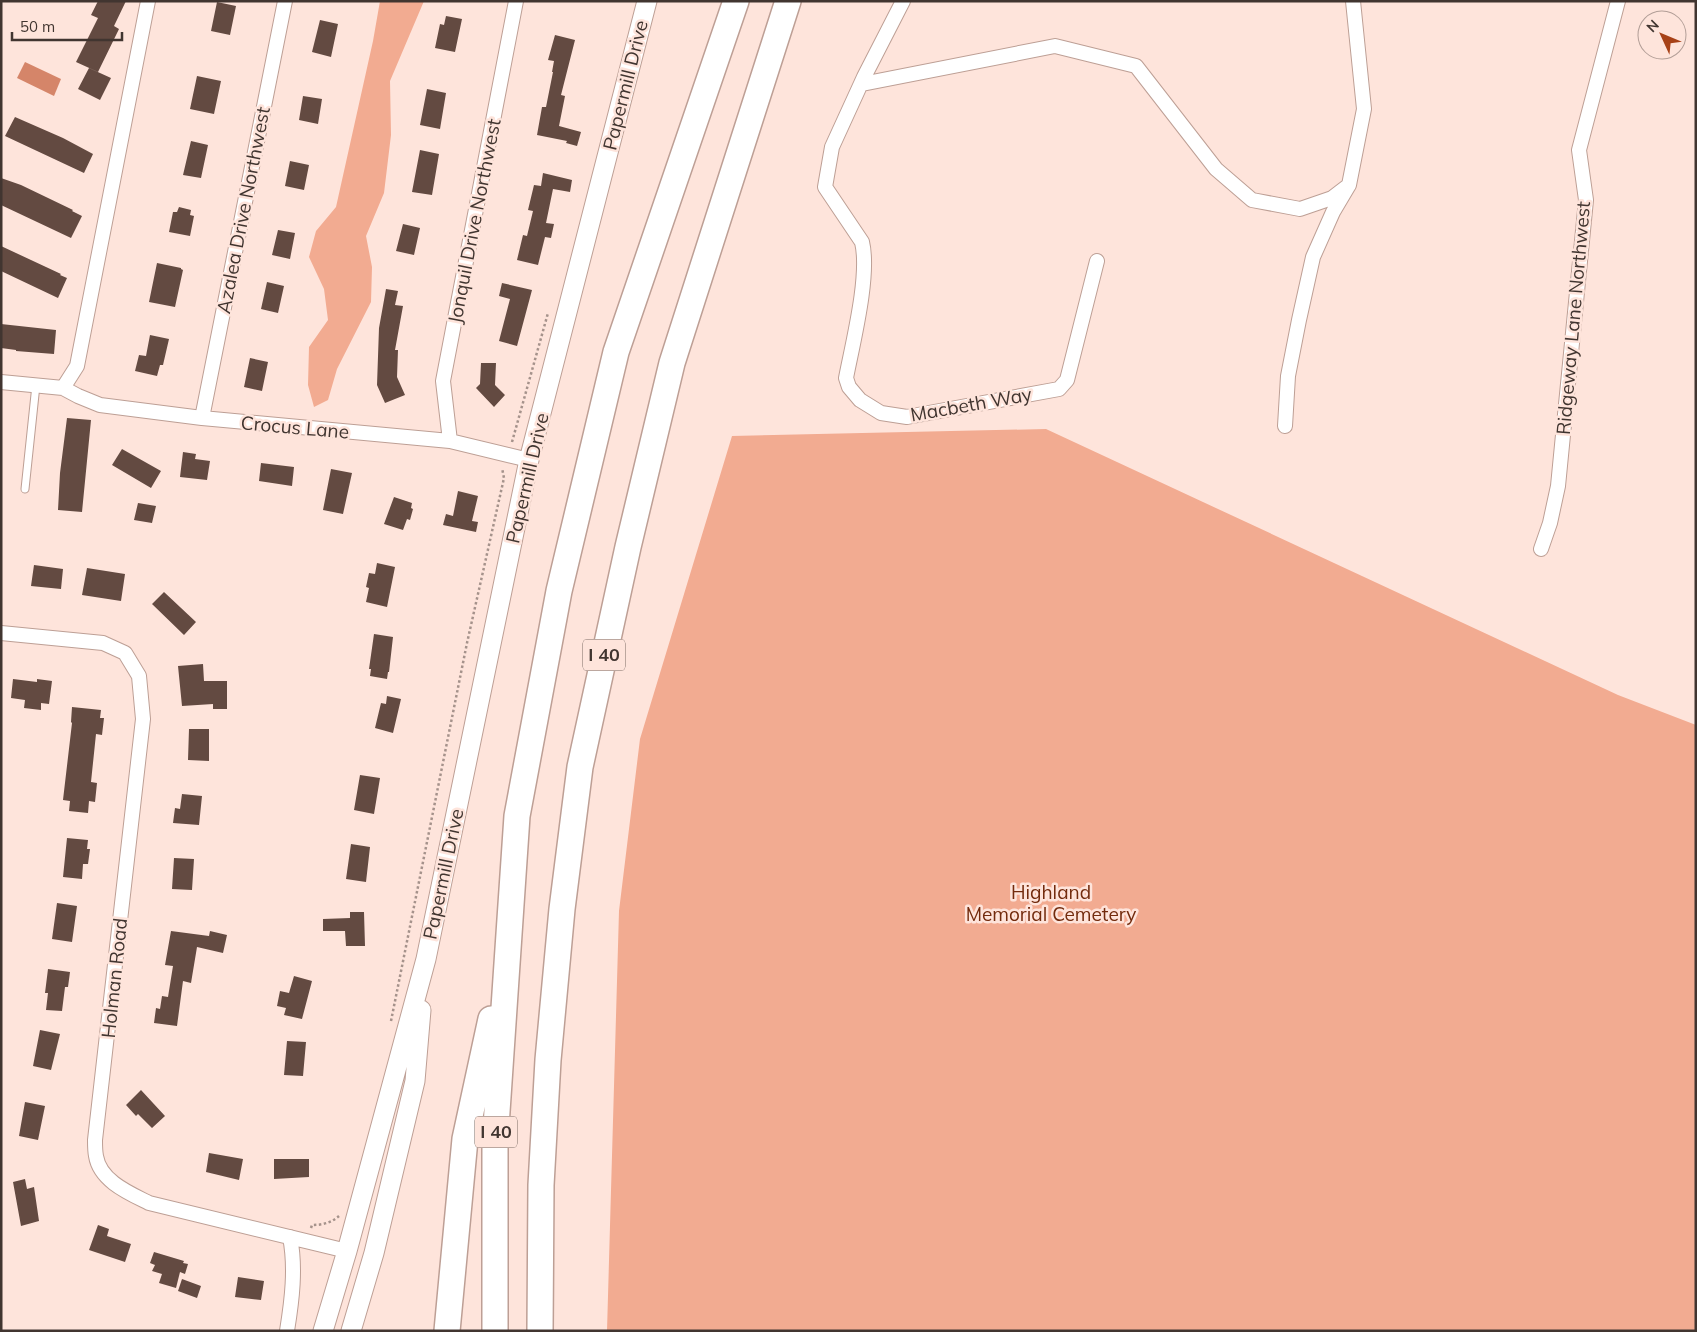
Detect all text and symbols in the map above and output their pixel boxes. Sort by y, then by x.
scale bar [12,10,122,42]
north arrow [1637,10,1687,60]
text: N [1643,16,1663,36]
text: 50 m [20,17,55,36]
street label: Papermill Drive [597,18,653,152]
street label: Azalea Drive Northwest [211,104,275,315]
street label: Jonquil Drive Northwest [442,116,506,326]
street label: Ridgeway Lane Northwest [1551,200,1595,436]
street label: Macbeth Way [908,382,1034,426]
street label: Crocus Lane [240,410,350,444]
street label: Papermill Drive [500,410,554,546]
road number: I 40 [583,640,625,670]
street label: Papermill Drive [417,806,469,942]
park label: Highland Memorial Cemetery [966,880,1136,926]
street label: Holman Road [96,917,132,1039]
road number: I 40 [475,1116,517,1148]

